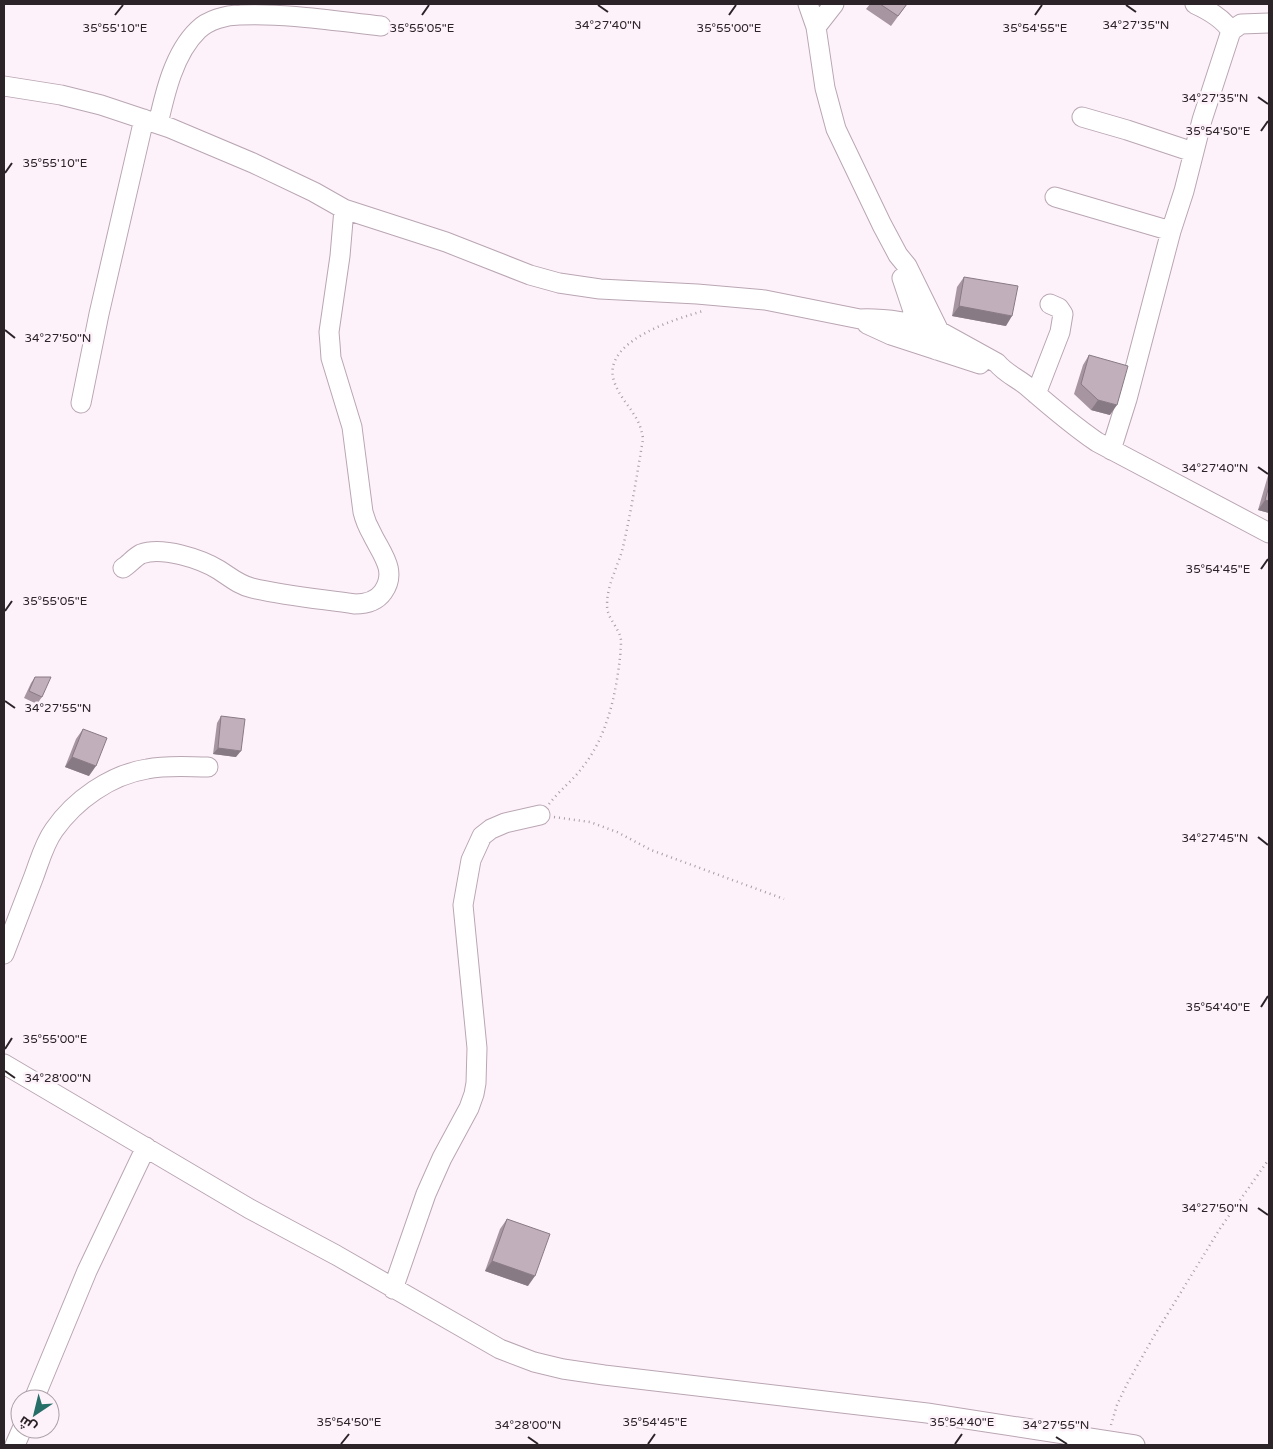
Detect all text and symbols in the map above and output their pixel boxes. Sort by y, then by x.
text: 34°27'40"N [575,18,642,32]
text: 34°27'35"N [1103,18,1170,32]
text: 35°55'10"E [83,21,148,35]
text: 35°55'05"E [390,21,455,35]
text: 35°55'00"E [697,21,762,35]
text: 35°54'55"E [1003,21,1068,35]
text: 34°27'35"N [1182,91,1249,105]
text: 35°54'50"E [1186,124,1251,138]
text: 35°55'10"E [23,156,88,170]
text: 34°27'50"N [25,331,92,345]
text: 34°27'40"N [1182,461,1249,475]
text: 35°54'45"E [1186,562,1251,576]
text: 35°55'05"E [23,594,88,608]
text: 34°27'55"N [25,701,92,715]
text: 34°27'45"N [1182,831,1249,845]
text: 35°54'40"E [1186,1000,1251,1014]
text: 35°55'00"E [23,1032,88,1046]
text: 34°28'00"N [25,1071,92,1085]
text: 34°27'50"N [1182,1201,1249,1215]
north arrow [10,1389,60,1439]
text: ش [16,1412,40,1436]
text: 35°54'50"E [317,1415,382,1429]
text: 35°54'45"E [623,1415,688,1429]
text: 35°54'40"E [930,1415,995,1429]
text: 34°28'00"N [495,1418,562,1432]
text: 34°27'55"N [1023,1418,1090,1432]

